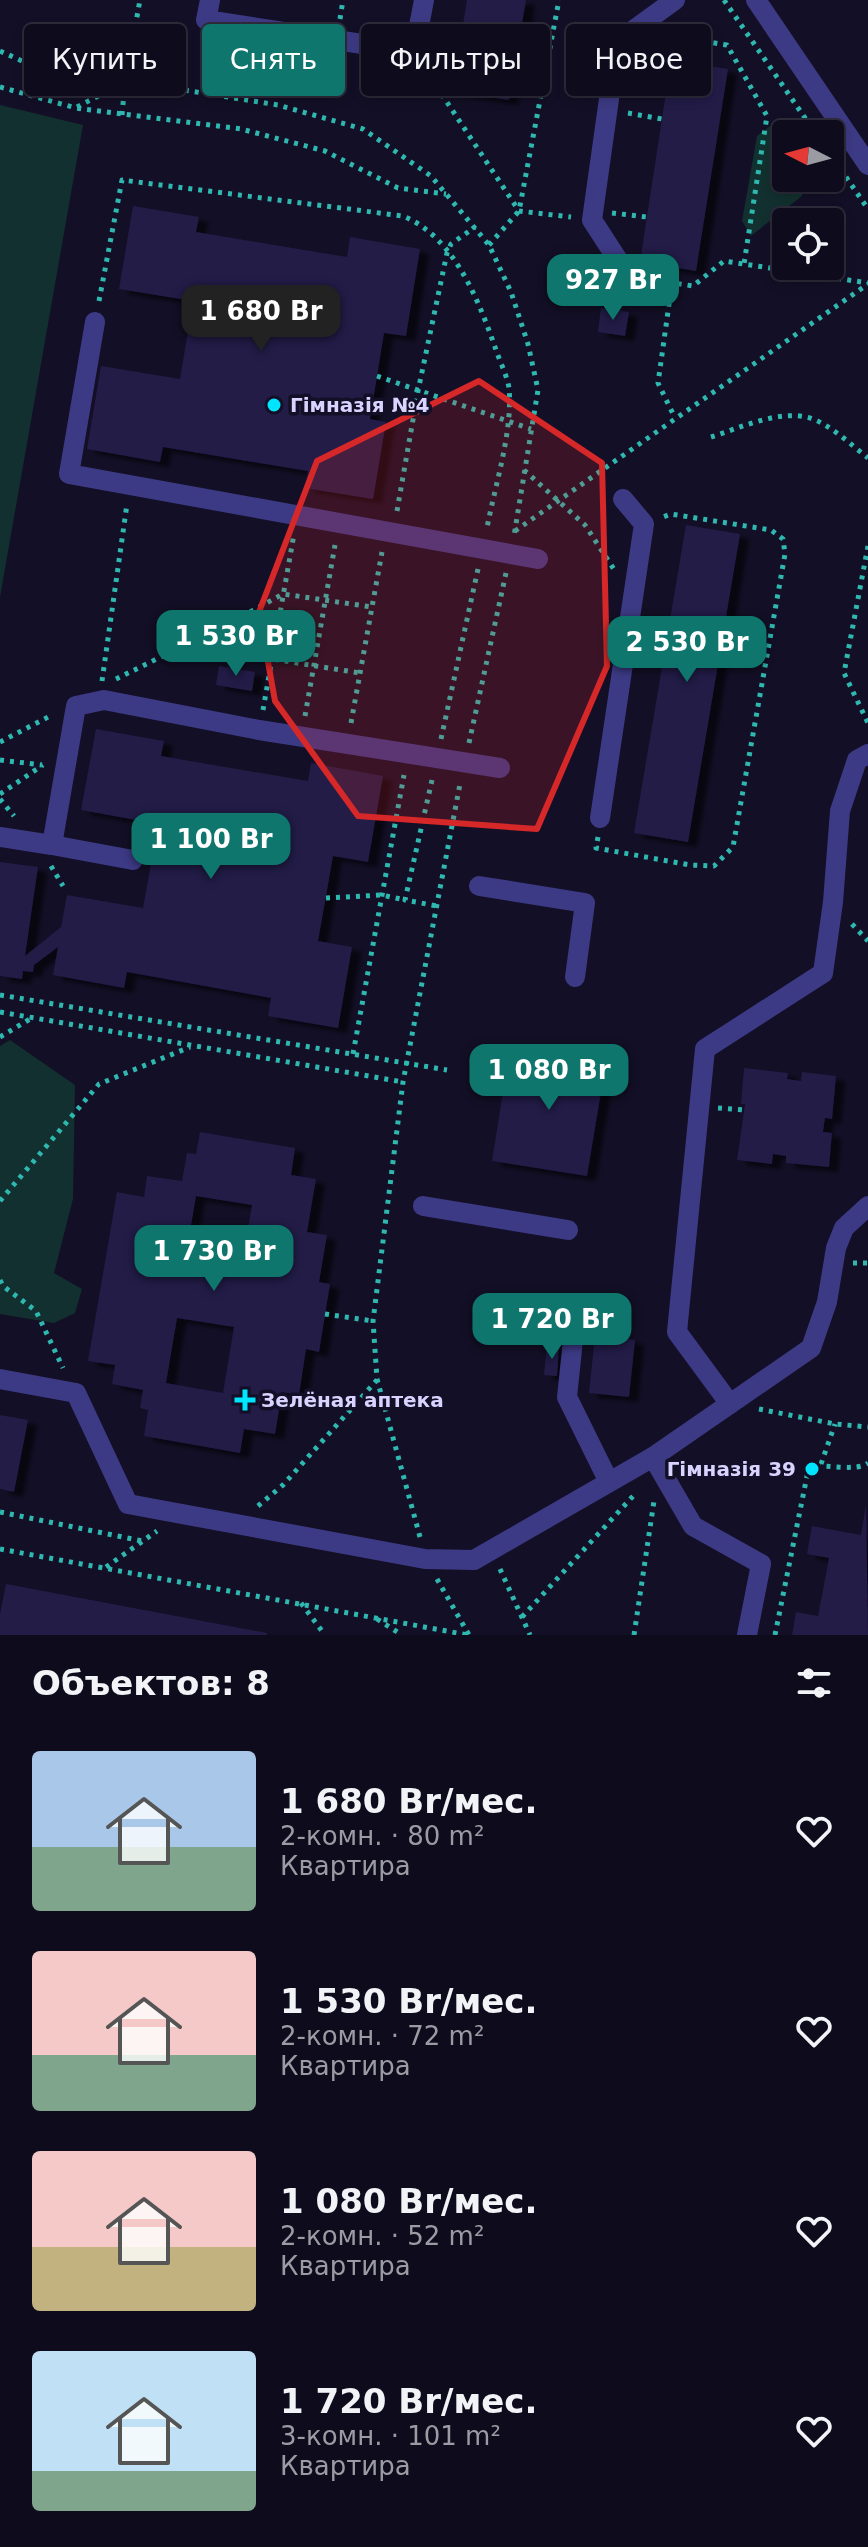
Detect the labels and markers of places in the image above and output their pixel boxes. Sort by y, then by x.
pin: 927 Br [548,254,678,322]
pin: 1 680 Br [178,285,344,353]
place label: Гімназія №4 [290,393,430,417]
marker: Гімназія №4 [265,396,283,414]
pin: 1 530 Br [153,610,319,678]
pin: 2 530 Br [604,616,770,684]
pin: 1 100 Br [128,813,294,881]
pin: 1 080 Br [466,1044,632,1112]
pin: 1 730 Br [131,1225,297,1293]
pin: 1 720 Br [469,1293,635,1361]
place label: Зелёная аптека [261,1388,444,1412]
marker: Зелёная аптека [236,1391,254,1409]
place label: Гімназія 39 [667,1457,796,1481]
marker: Гімназія 39 [803,1460,821,1478]

